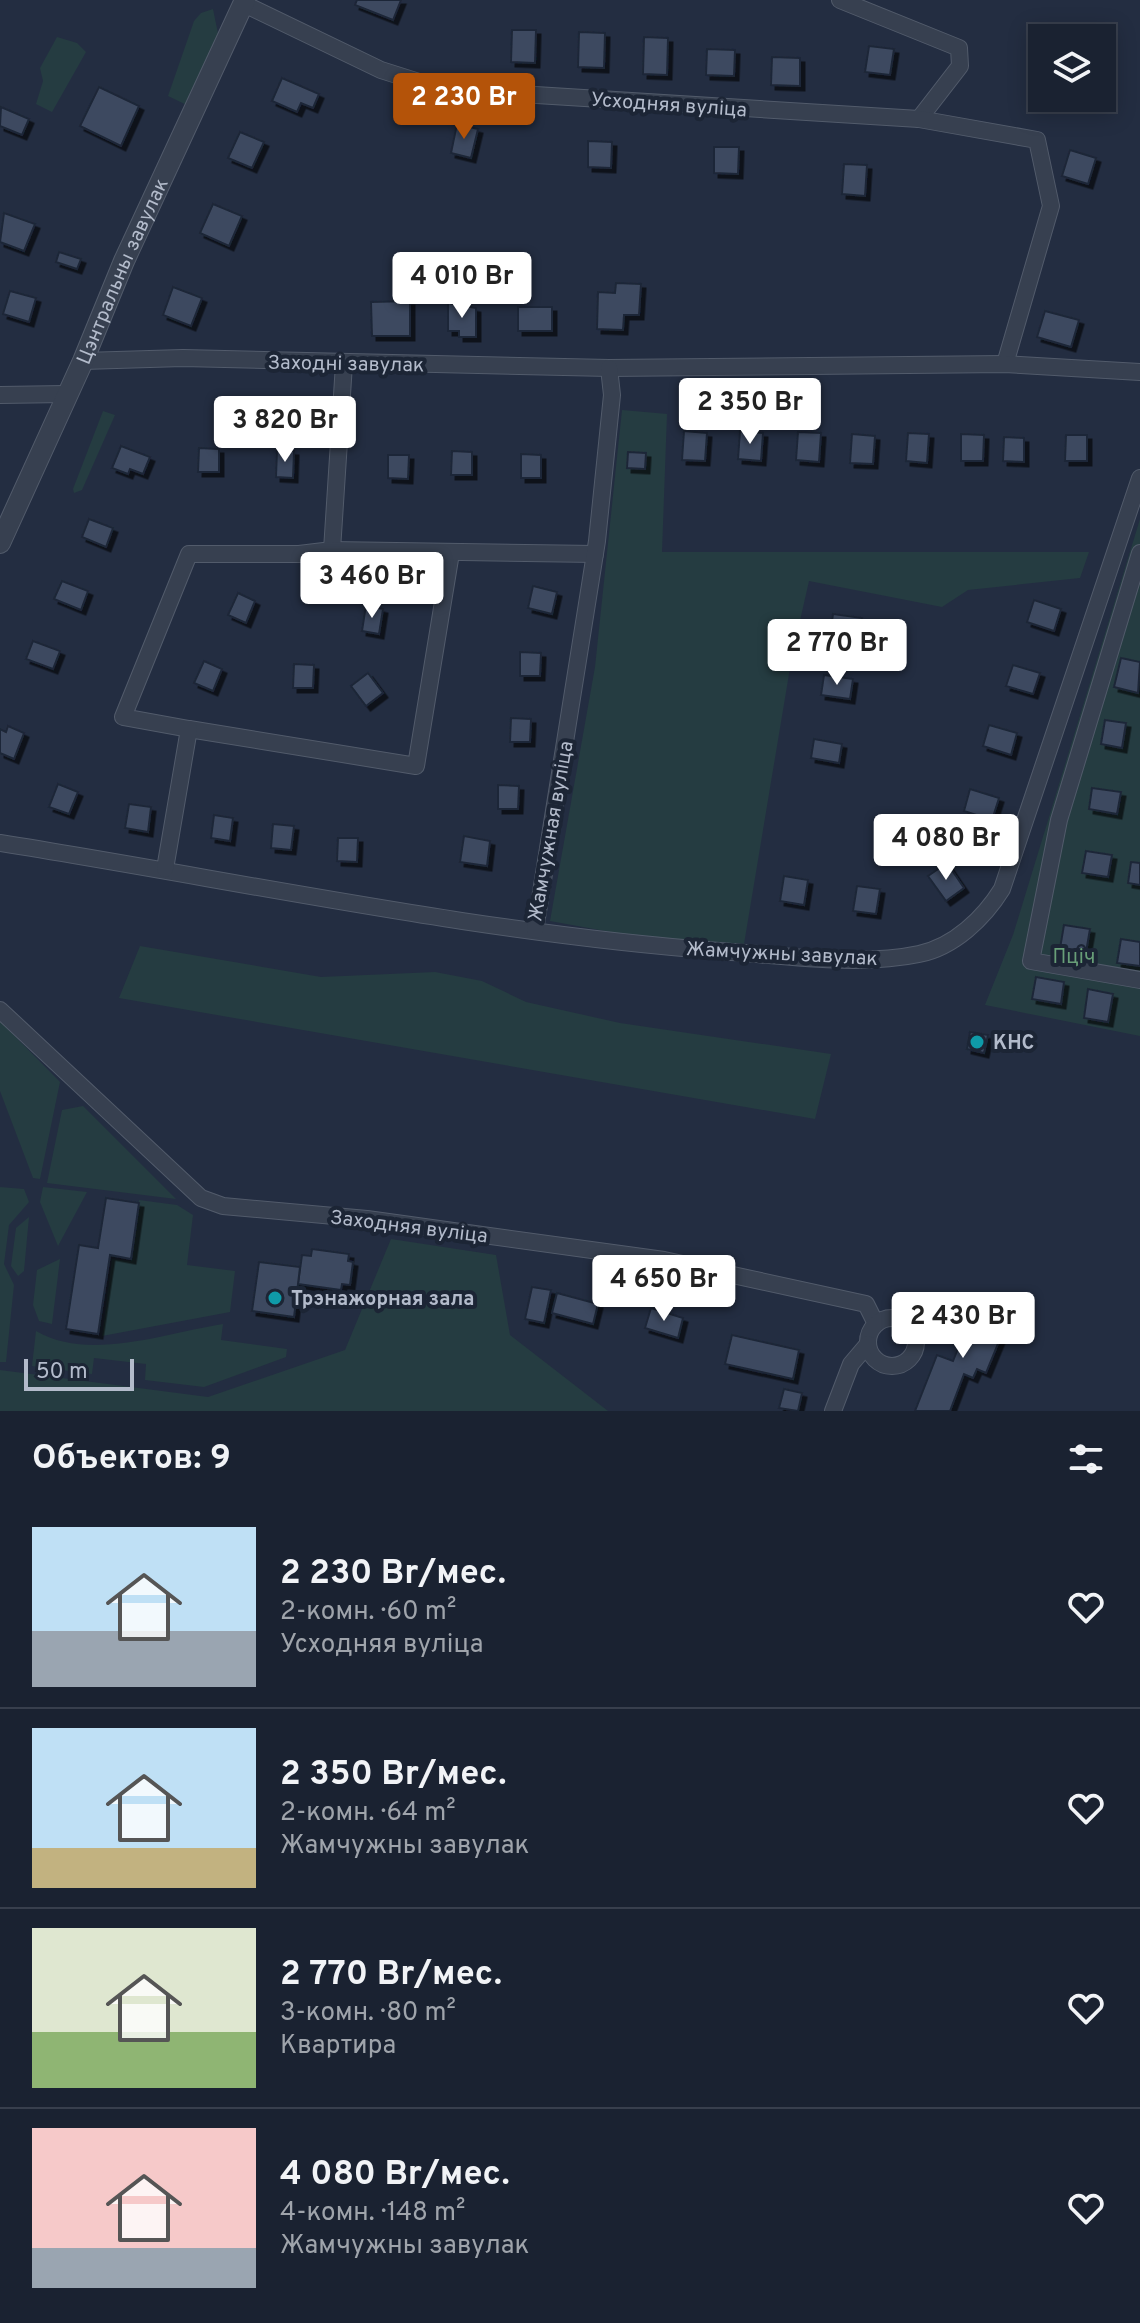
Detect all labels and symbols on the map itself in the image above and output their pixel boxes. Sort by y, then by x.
pin: 2 230 Br [381,73,547,141]
street label: Усходняя вуліца [590,88,748,124]
street label: Цэнтральны завулак [72,175,175,369]
pin: 4 010 Br [379,252,545,320]
street label: Заходні завулак [267,351,425,379]
pin: 2 350 Br [667,378,833,446]
pin: 3 820 Br [202,396,368,464]
pin: 3 460 Br [289,552,455,620]
pin: 2 770 Br [754,619,920,687]
street label: Жамчужная вуліца [523,739,581,924]
pin: 4 080 Br [863,814,1029,882]
street label: Жамчужны завулак [685,937,878,973]
park label: Пціч [1053,945,1095,971]
place label: КНС [993,1031,1034,1057]
marker: КНС [968,1033,986,1051]
street label: Заходняя вуліца [328,1205,489,1251]
pin: 4 650 Br [581,1255,747,1323]
place label: Трэнажорная зала [291,1287,474,1313]
marker: Трэнажорная зала [266,1289,284,1307]
pin: 2 430 Br [880,1292,1046,1360]
scale bar [24,1355,134,1391]

